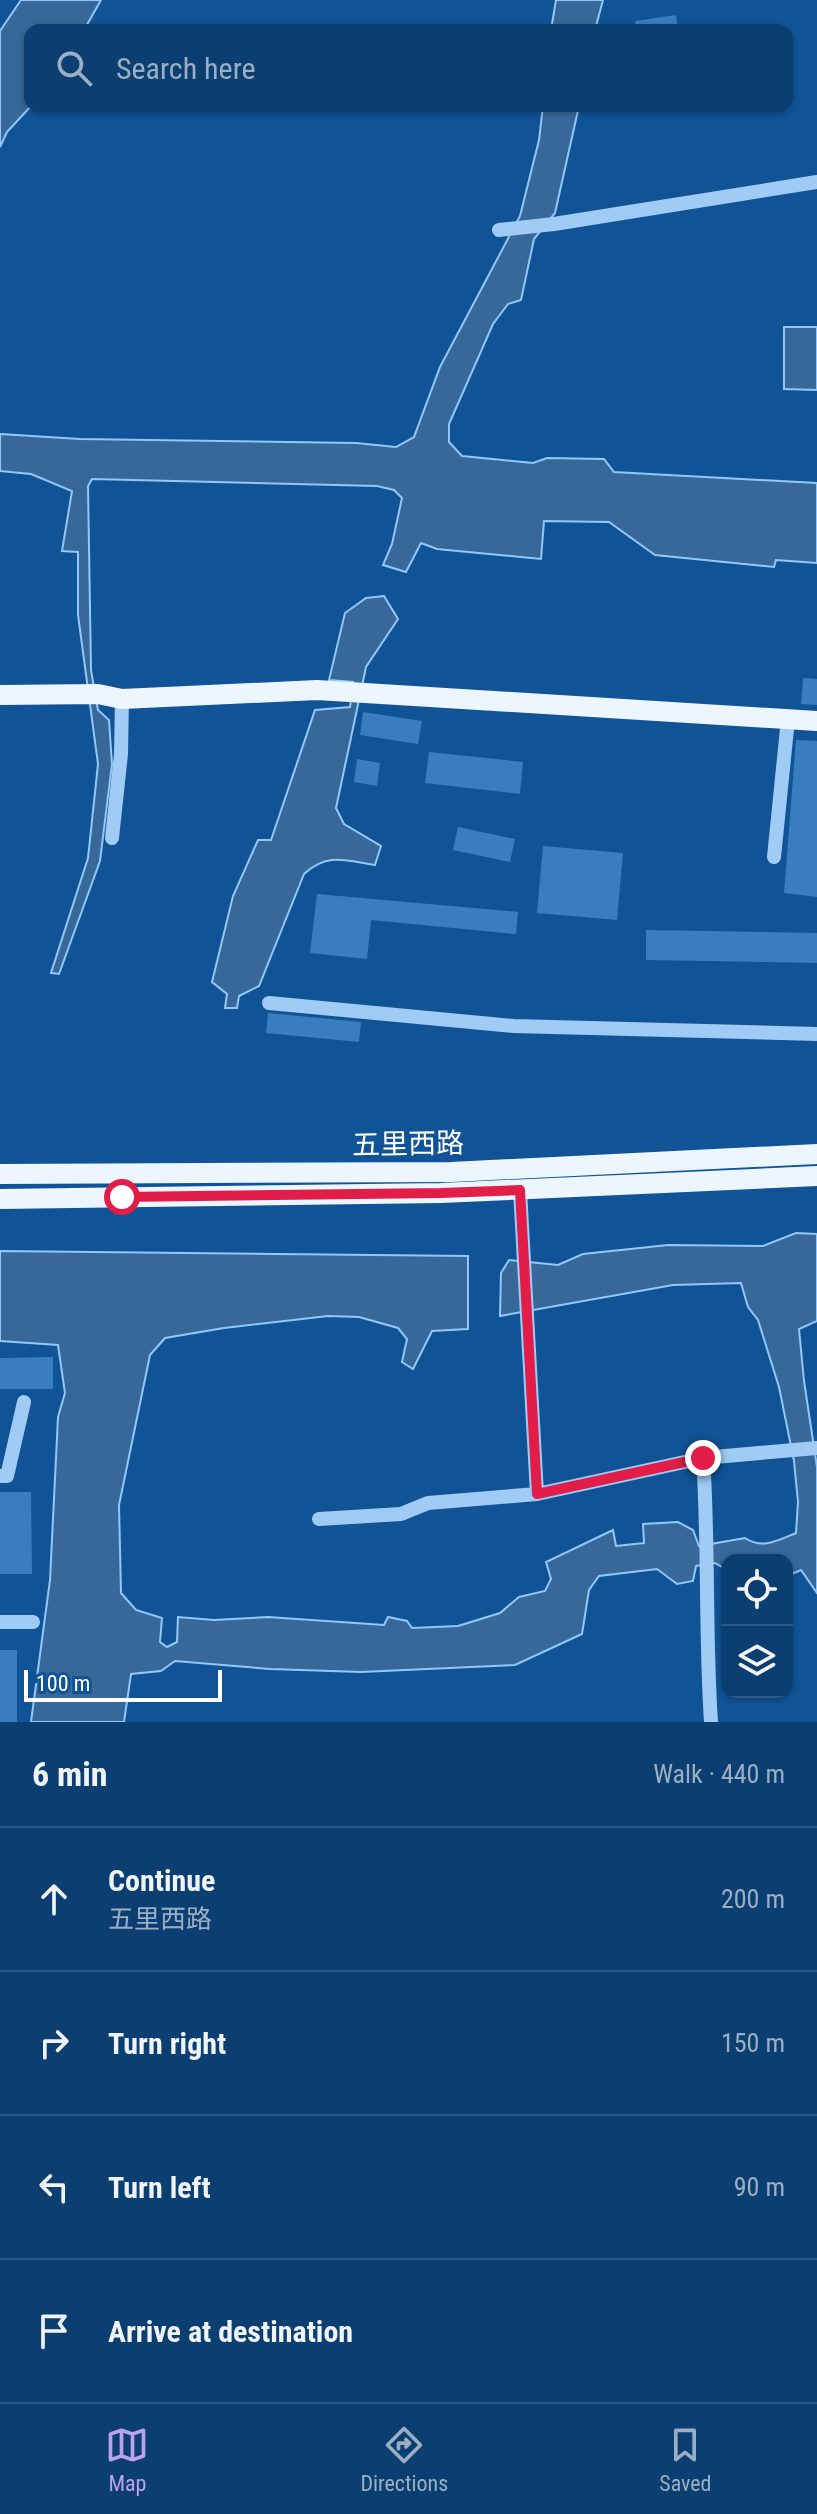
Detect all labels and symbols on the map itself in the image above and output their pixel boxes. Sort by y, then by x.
street label: 五里西路 [352,1127,464,1161]
route start [104,1179,140,1215]
route end [685,1440,721,1476]
scale bar [24,1666,222,1702]

